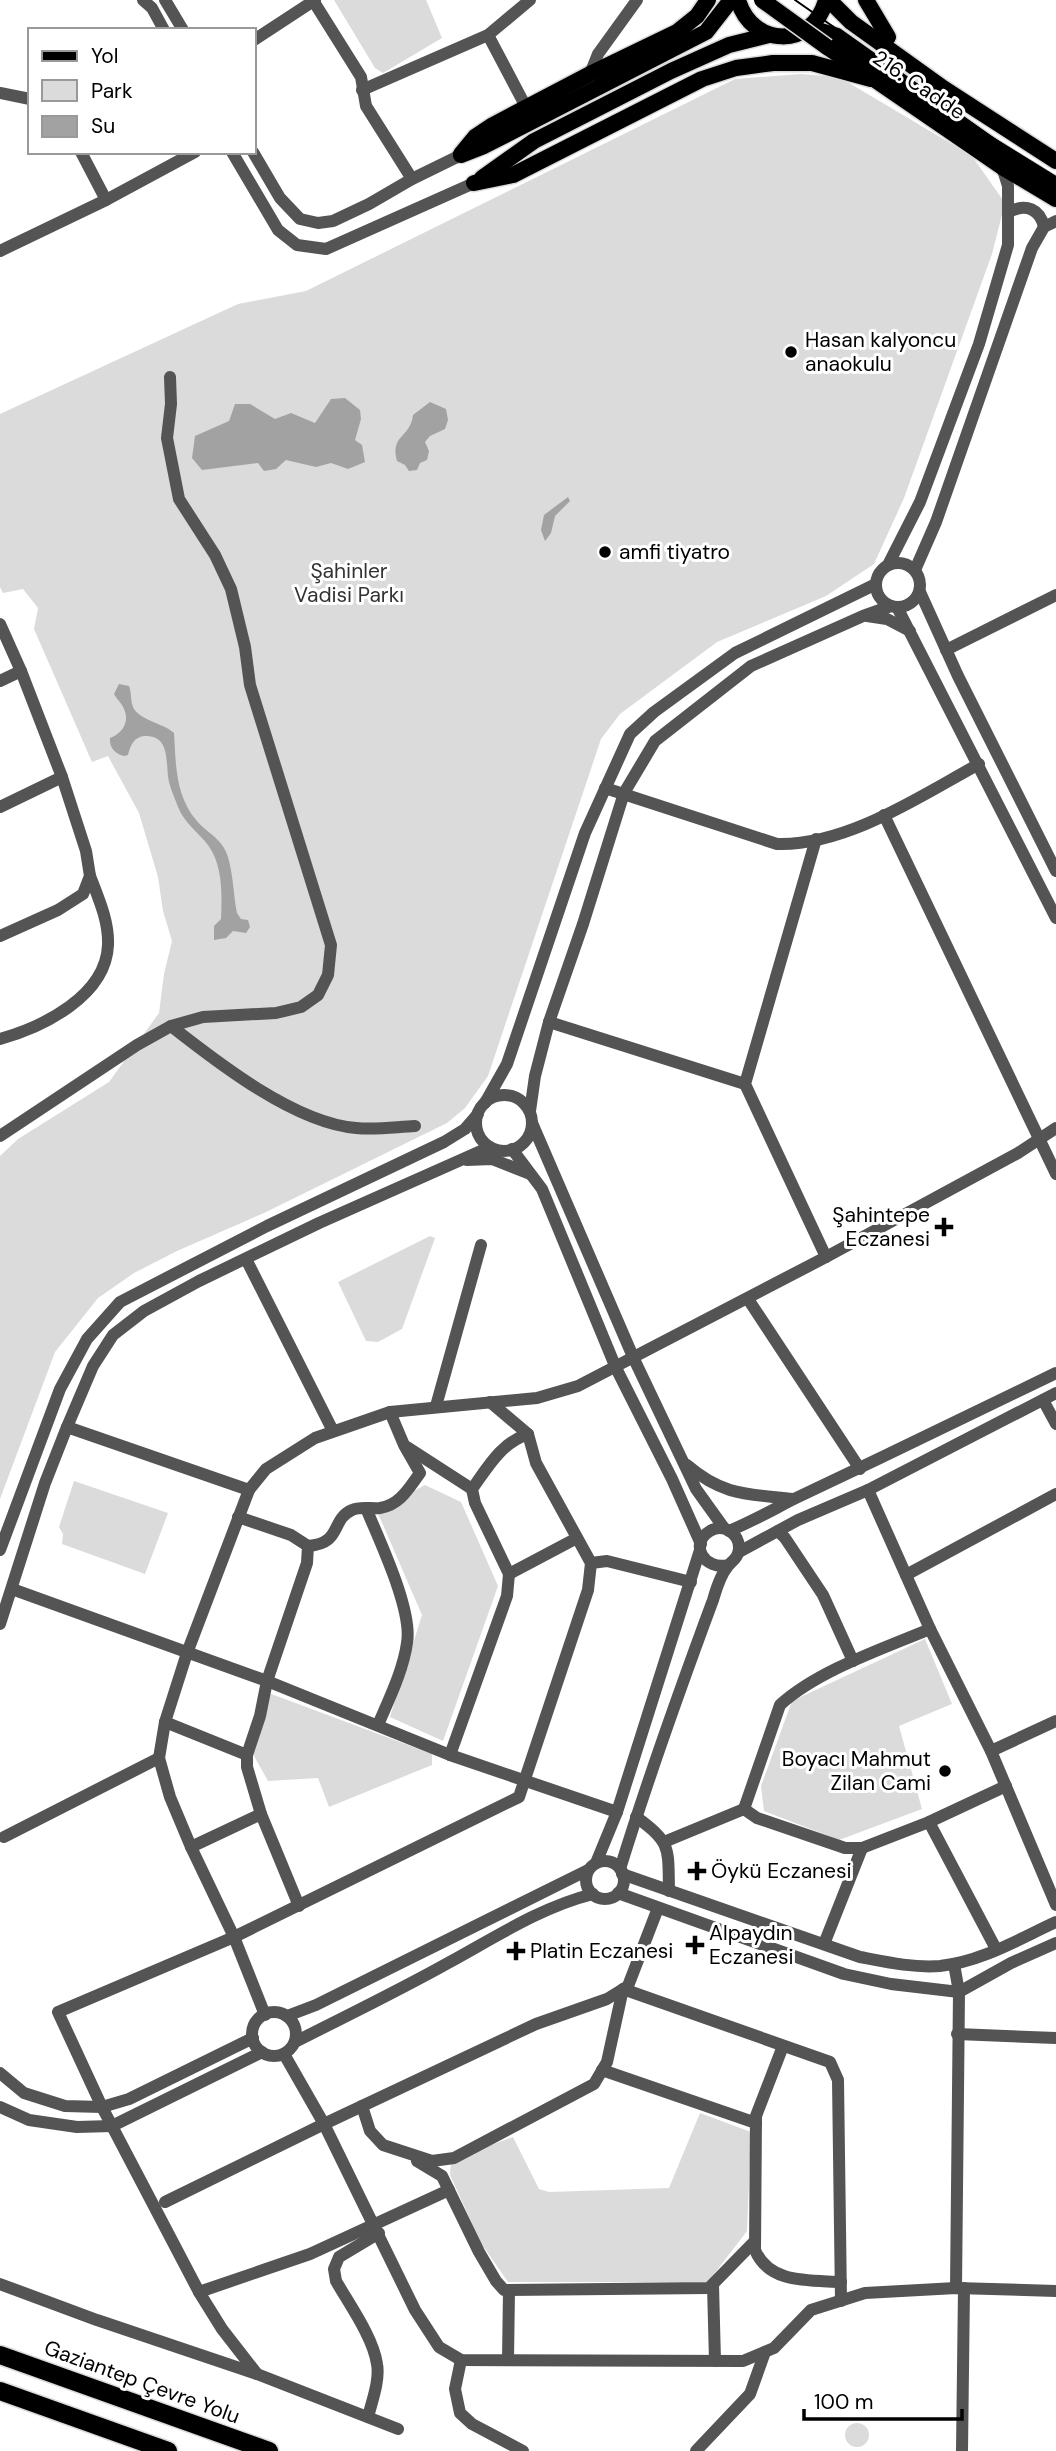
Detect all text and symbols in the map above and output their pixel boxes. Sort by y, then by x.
legend [28,28,256,154]
text: Yol [91,42,119,70]
street label: 216. Cadde [867,44,971,126]
text: Park [91,77,133,105]
text: Su [91,112,115,140]
place label: Hasan kalyoncu anaokulu [805,326,956,378]
marker: Hasan kalyoncu anaokulu [783,344,799,360]
place label: amfi tiyatro [619,538,730,566]
marker: amfi tiyatro [597,544,613,560]
park label: Şahinler Vadisi Parkı [294,557,404,609]
place label: Şahintepe Eczanesi [832,1201,930,1253]
marker: Şahintepe Eczanesi [936,1219,952,1235]
place label: Boyacı Mahmut Zilan Cami [782,1745,931,1797]
marker: Boyacı Mahmut Zilan Cami [937,1763,953,1779]
place label: Öykü Eczanesi [711,1857,852,1885]
marker: Öykü Eczanesi [689,1863,705,1879]
place label: Alpaydın Eczanesi [709,1919,793,1971]
place label: Platin Eczanesi [530,1937,673,1965]
marker: Alpaydın Eczanesi [687,1937,703,1953]
marker: Platin Eczanesi [508,1943,524,1959]
street label: Gaziantep Çevre Yolu [40,2334,244,2430]
scale bar [804,2378,962,2422]
text: 100 m [814,2388,874,2416]

